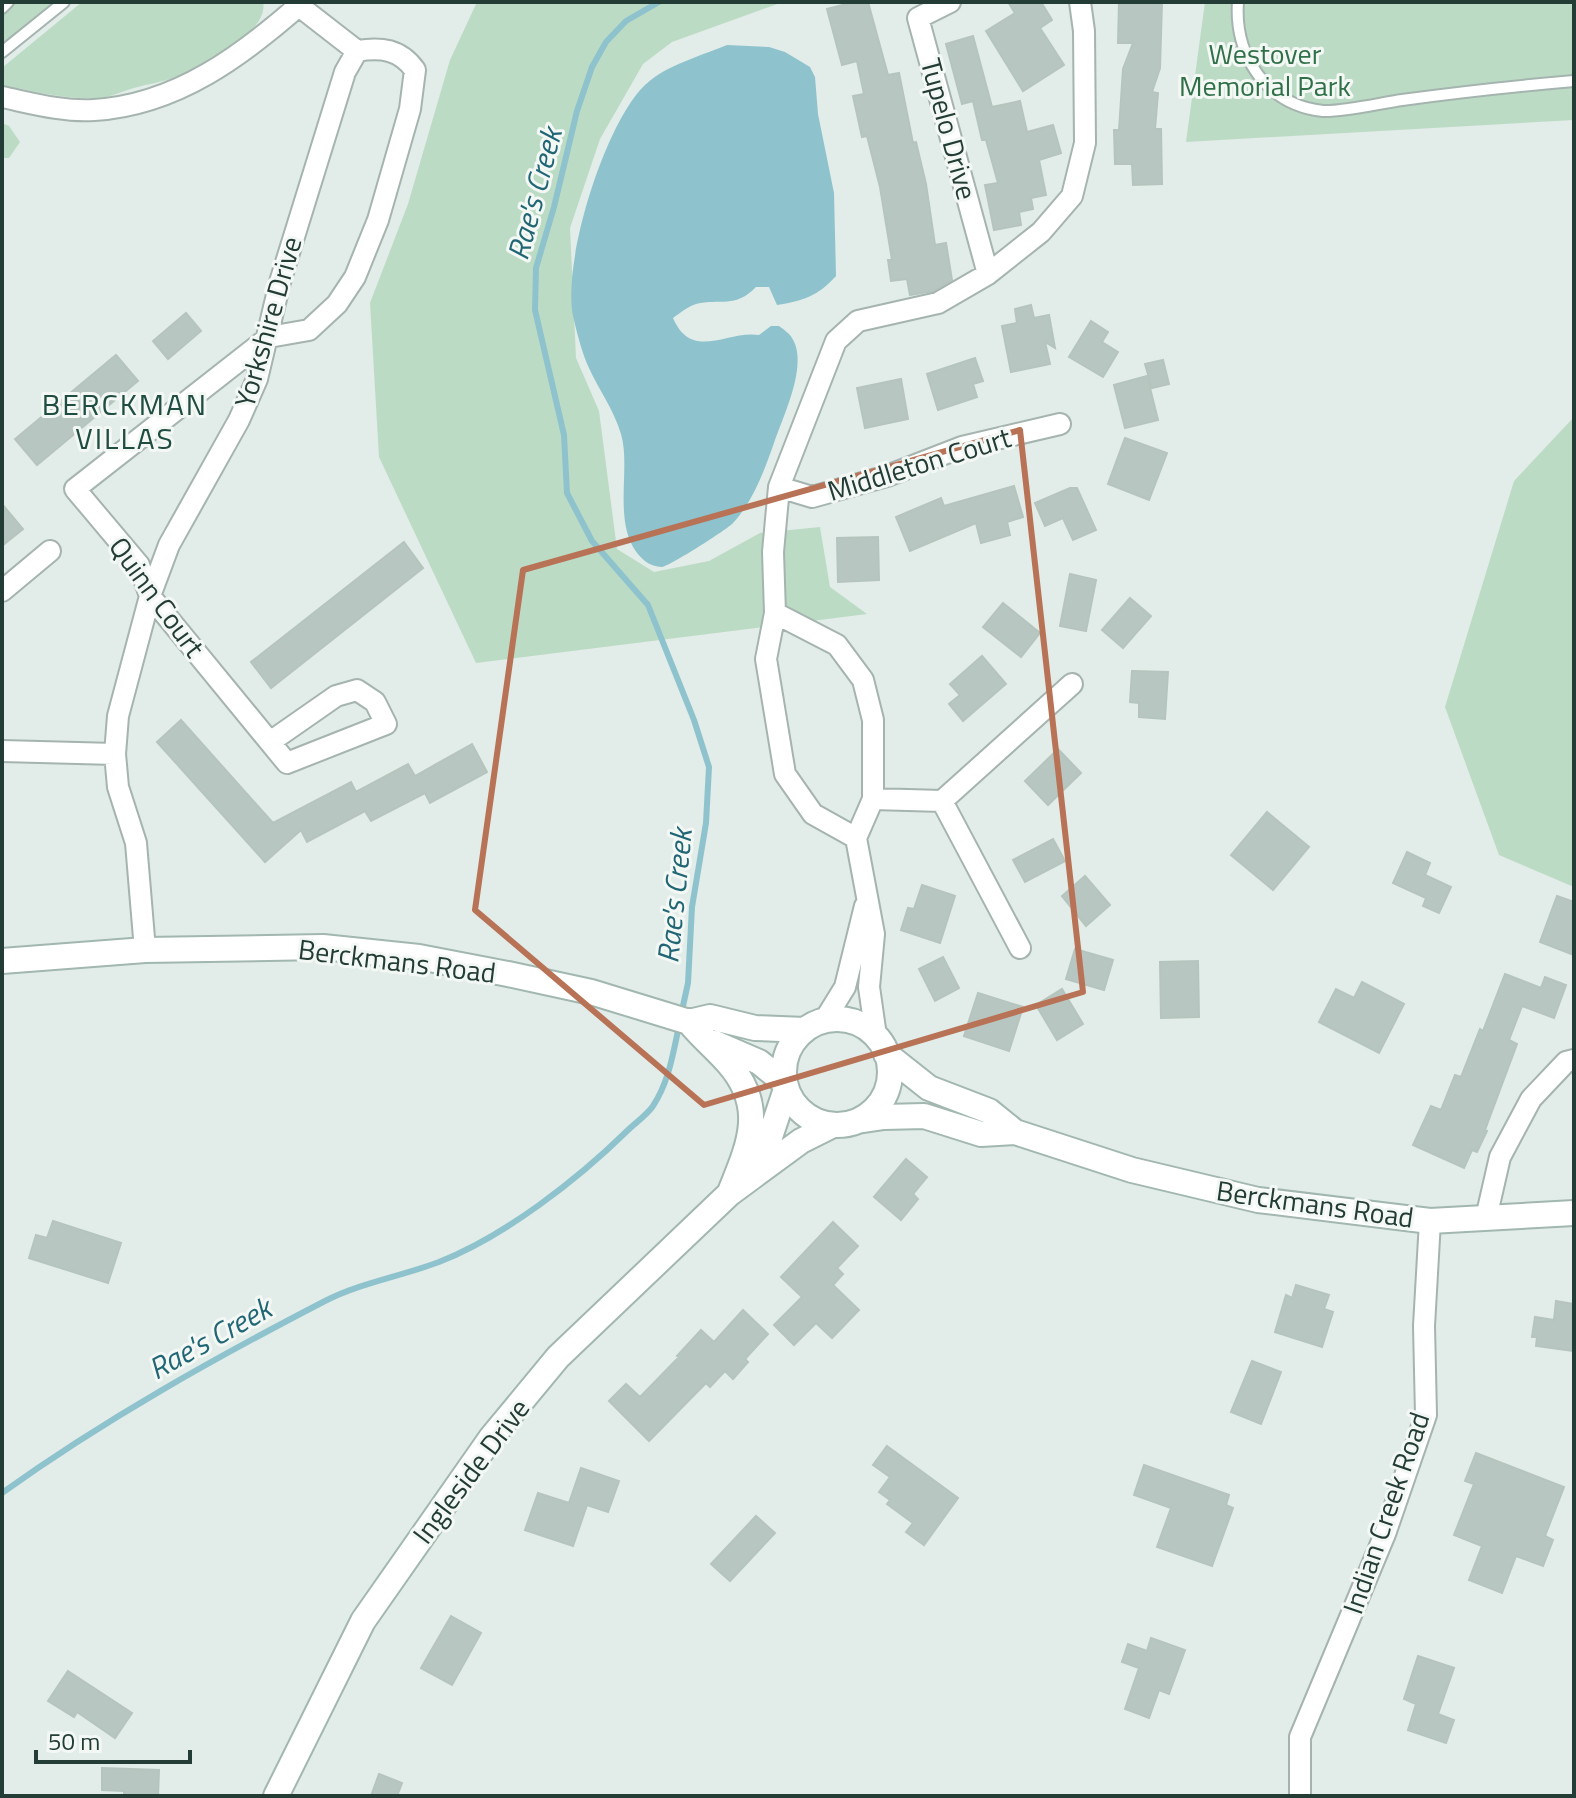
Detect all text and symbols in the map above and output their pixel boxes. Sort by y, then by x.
park label: Westover Memorial Park [1179,32,1351,107]
street label: Tupelo Drive [910,53,989,204]
water label: Rae's Creek [494,119,575,265]
street label: Yorkshire Drive [223,231,312,412]
district label: BERCKMAN VILLAS [42,381,208,461]
street label: Middleton Court [822,415,1016,512]
street label: Quinn Court [99,528,216,666]
water label: Rae's Creek [644,823,704,965]
street label: Berckmans Road [296,927,498,994]
street label: Berckmans Road [1214,1168,1416,1239]
water label: Rae's Creek [139,1284,283,1391]
street label: Ingleside Drive [402,1389,540,1552]
street label: Indian Creek Road [1331,1406,1440,1620]
scale bar [36,1714,190,1764]
text: 50 m [48,1723,100,1759]

